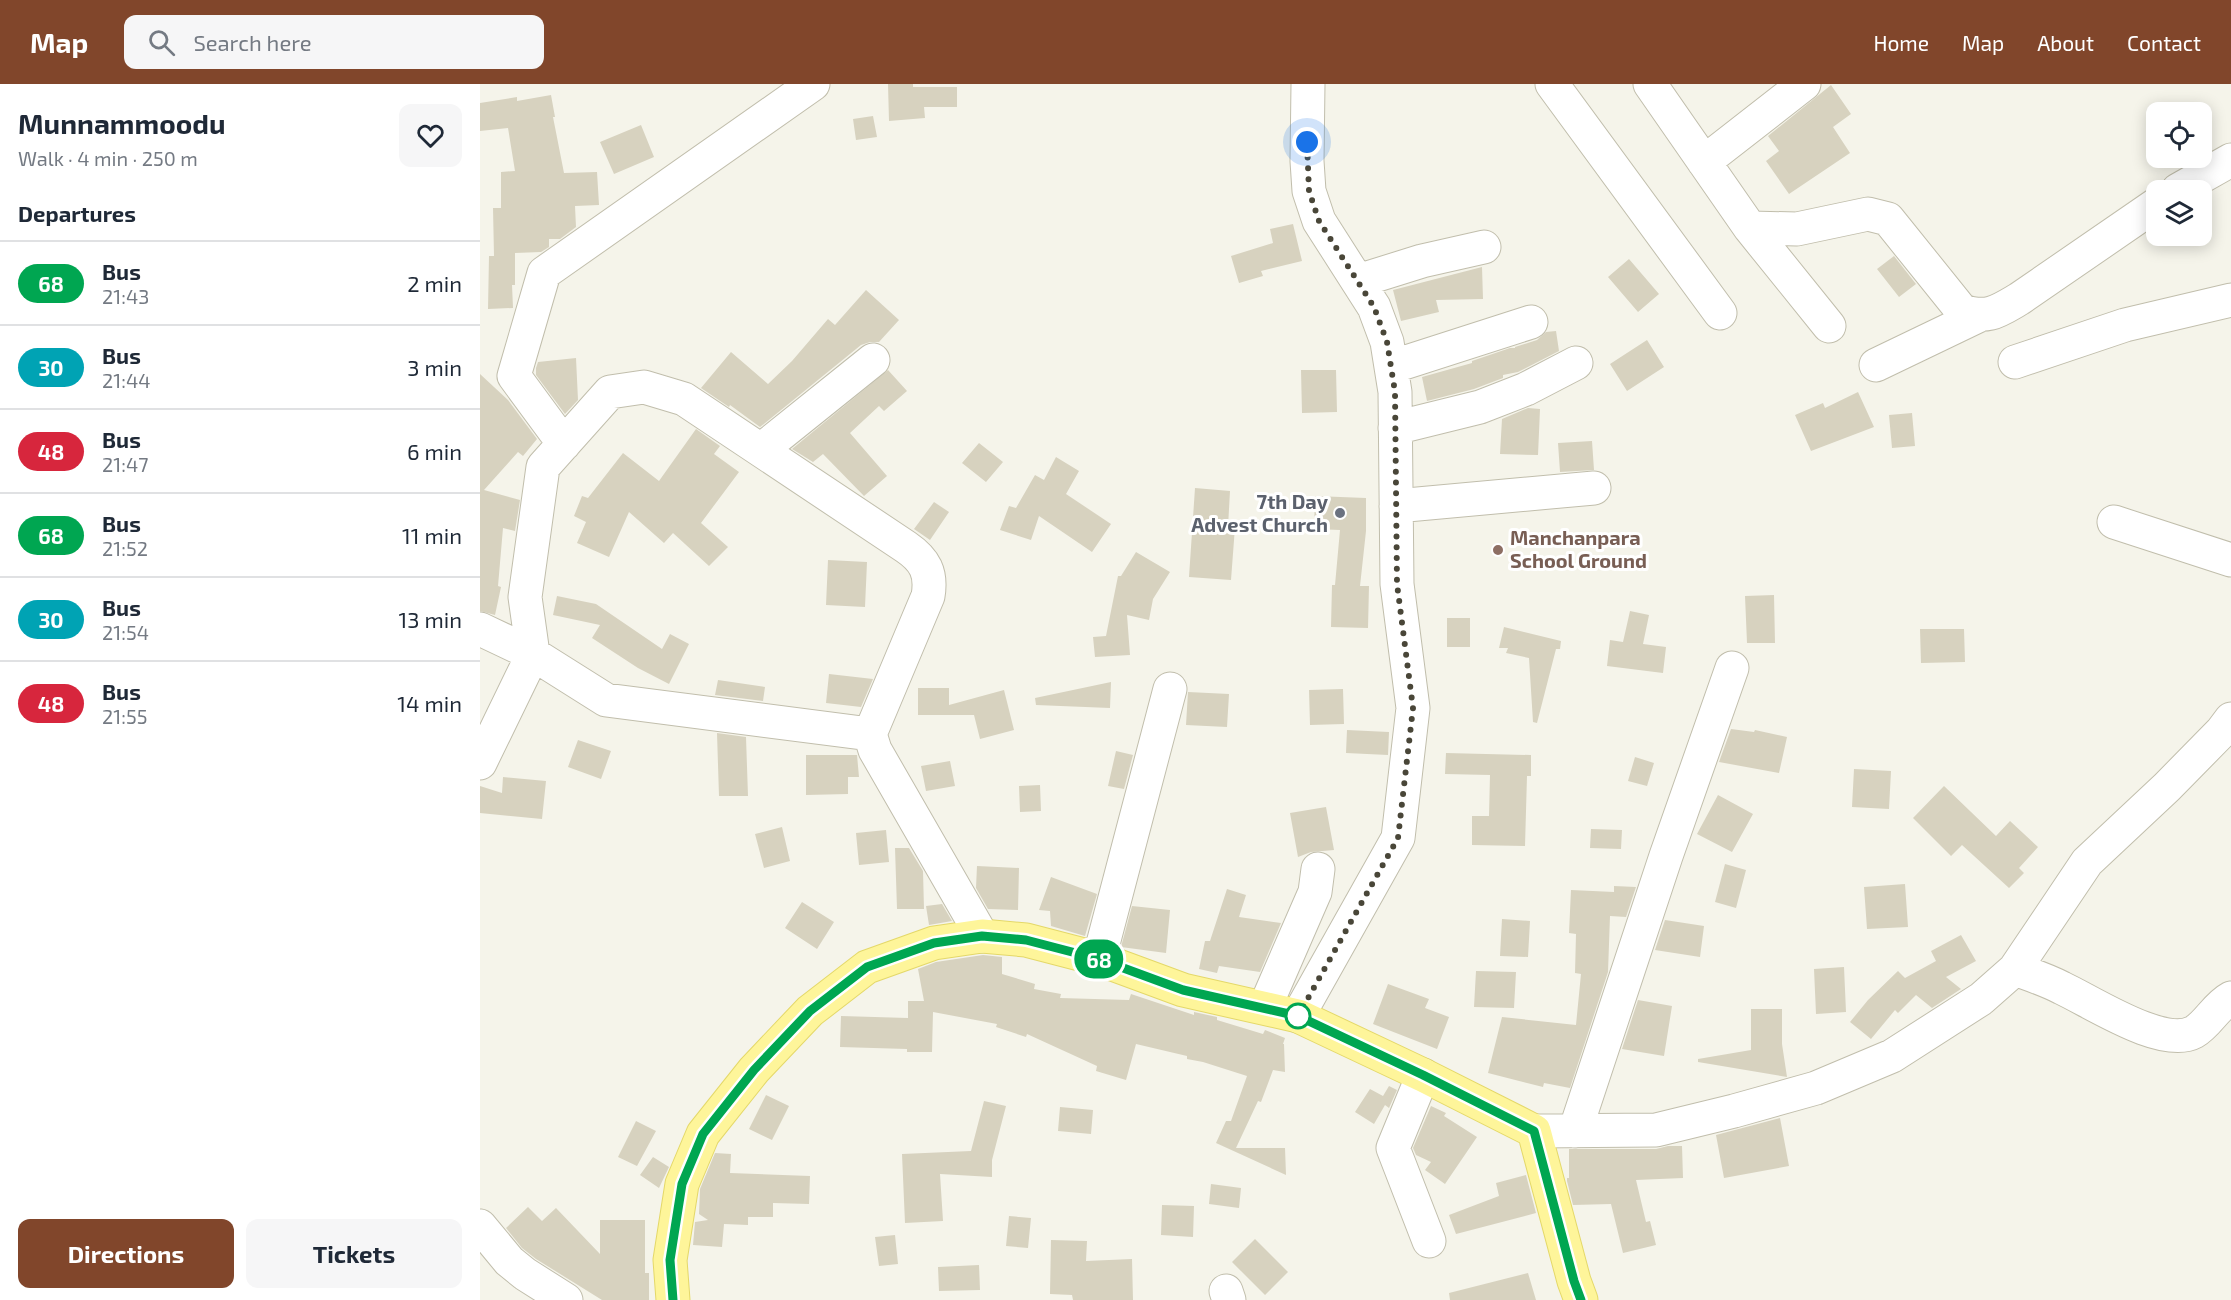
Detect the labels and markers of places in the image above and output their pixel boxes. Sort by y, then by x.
place label: 7th Day Advest Church [1191,489,1329,536]
marker: 7th Day Advest Church [1333,506,1347,520]
place label: Manchanpara School Ground [1510,525,1647,572]
marker: Manchanpara School Ground [1491,543,1505,557]
unlabelled marker [1285,1003,1311,1029]

